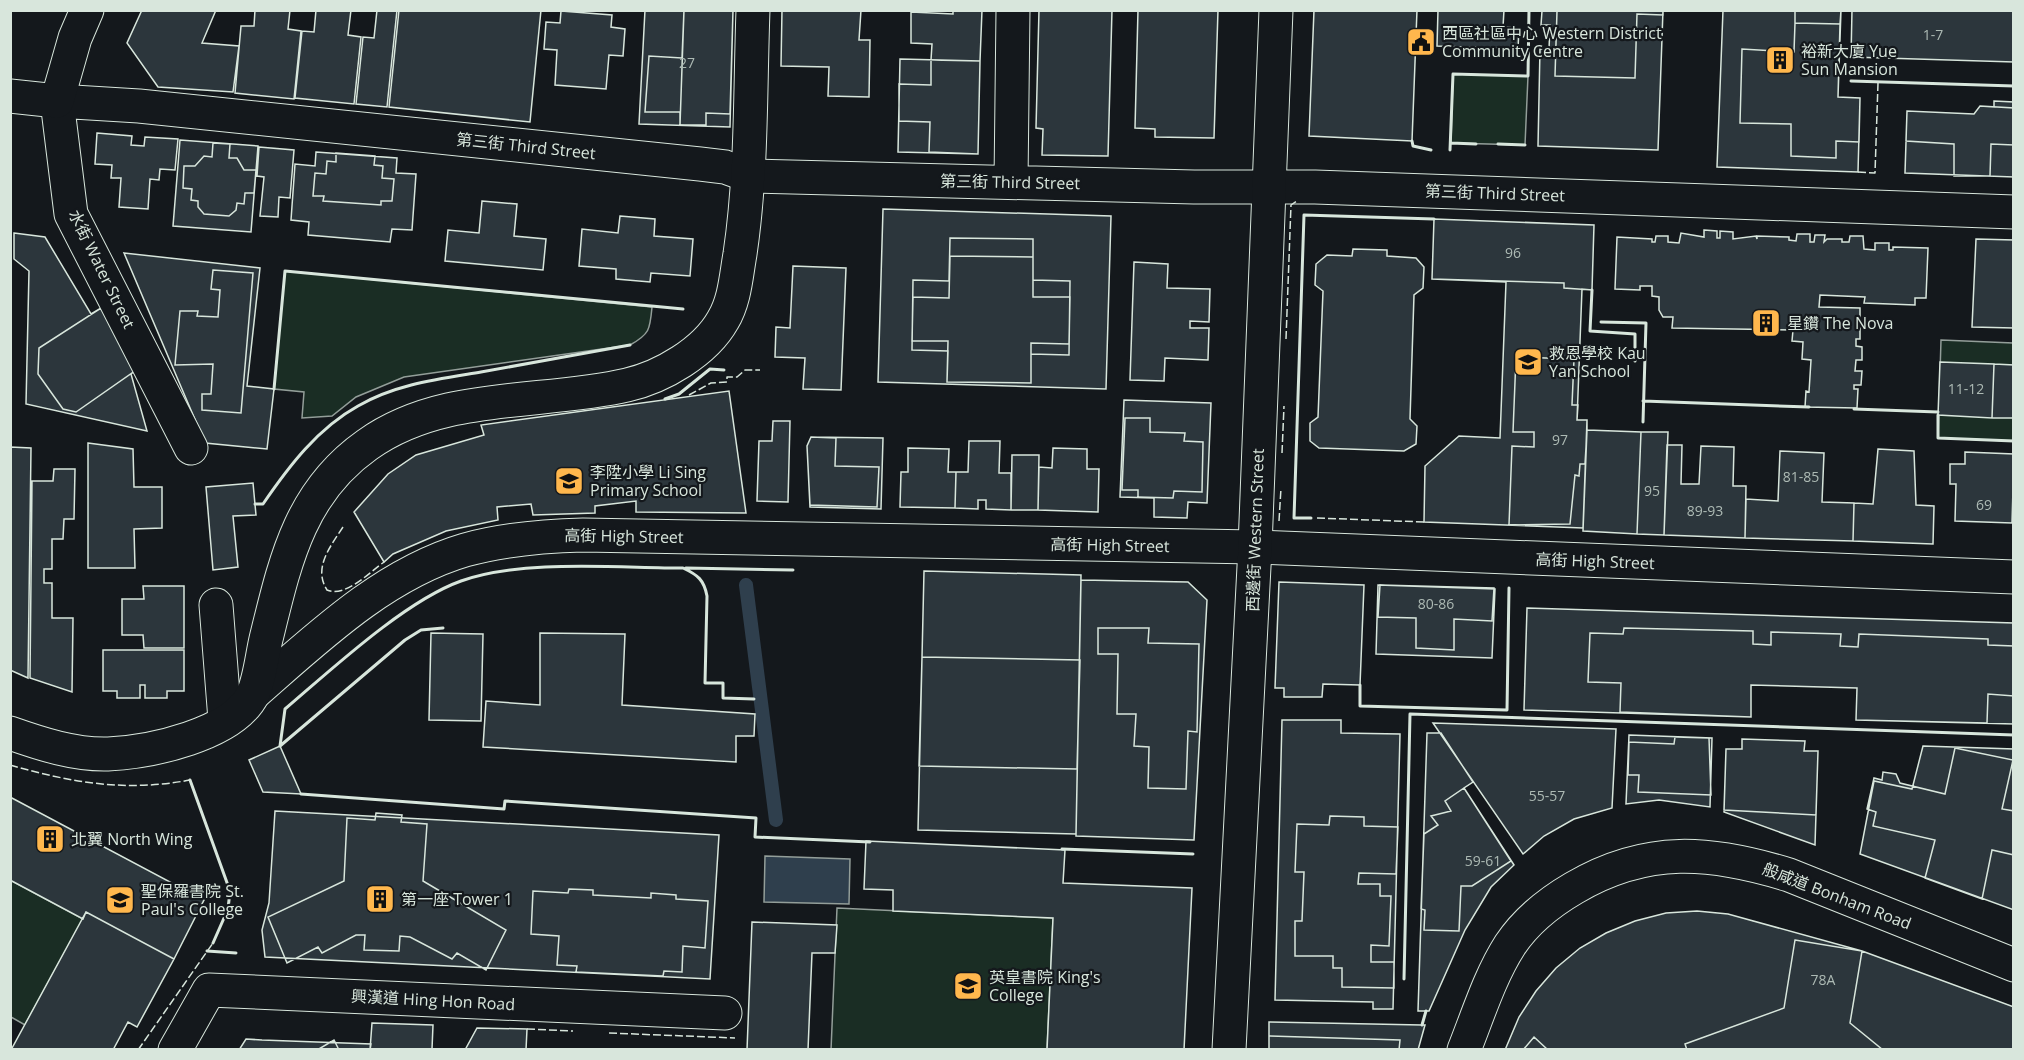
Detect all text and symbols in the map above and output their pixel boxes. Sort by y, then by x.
place label: 西區社區中心 Western District Community Centre [1442,22,1662,62]
house number: 1-7 [1923,25,1943,44]
public building icon: 西區社區中心 Western District Community Centre [1405,26,1437,58]
place label: 裕新大廈 Yue Sun Mansion [1801,40,1898,80]
building icon: 裕新大廈 Yue Sun Mansion [1764,44,1796,76]
house number: 27 [679,53,695,72]
street label: 第三街 Third Street [455,128,597,164]
street label: 第三街 Third Street [940,170,1080,194]
street label: 第三街 Third Street [1425,180,1566,206]
street label: 水街 Water Street [64,206,140,332]
house number: 96 [1505,243,1521,262]
building icon: 星鑽 The Nova [1750,307,1782,339]
place label: 星鑽 The Nova [1787,312,1893,334]
place label: 救恩學校 Kau Yan School [1549,342,1646,382]
school or university icon: 救恩學校 Kau Yan School [1512,346,1544,378]
house number: 11-12 [1948,379,1984,398]
house number: 97 [1552,430,1568,449]
street label: 西邊街 Western Street [1241,448,1269,612]
place label: 李陞小學 Li Sing Primary School [590,461,706,501]
school or university icon: 李陞小學 Li Sing Primary School [553,465,585,497]
house number: 81-85 [1783,467,1819,486]
house number: 95 [1644,481,1660,500]
house number: 69 [1976,495,1992,514]
house number: 89-93 [1687,501,1723,520]
street label: 高街 High Street [564,524,684,548]
street label: 高街 High Street [1050,533,1170,557]
street label: 高街 High Street [1535,548,1655,574]
house number: 80-86 [1418,594,1454,613]
house number: 55-57 [1529,786,1565,805]
building icon: 北翼 North Wing [34,823,66,855]
place label: 北翼 North Wing [71,828,193,850]
house number: 59-61 [1465,851,1501,870]
street label: 般咸道 Bonham Road [1759,857,1915,935]
place label: 聖保羅書院 St. Paul's College [141,880,244,920]
building icon: 第一座 Tower 1 [364,883,396,915]
school or university icon: 聖保羅書院 St. Paul's College [104,884,136,916]
place label: 第一座 Tower 1 [401,888,513,910]
place label: 英皇書院 King's College [989,966,1101,1006]
school or university icon: 英皇書院 King's College [952,970,984,1002]
house number: 78A [1811,970,1836,989]
street label: 興漢道 Hing Hon Road [350,985,516,1015]

